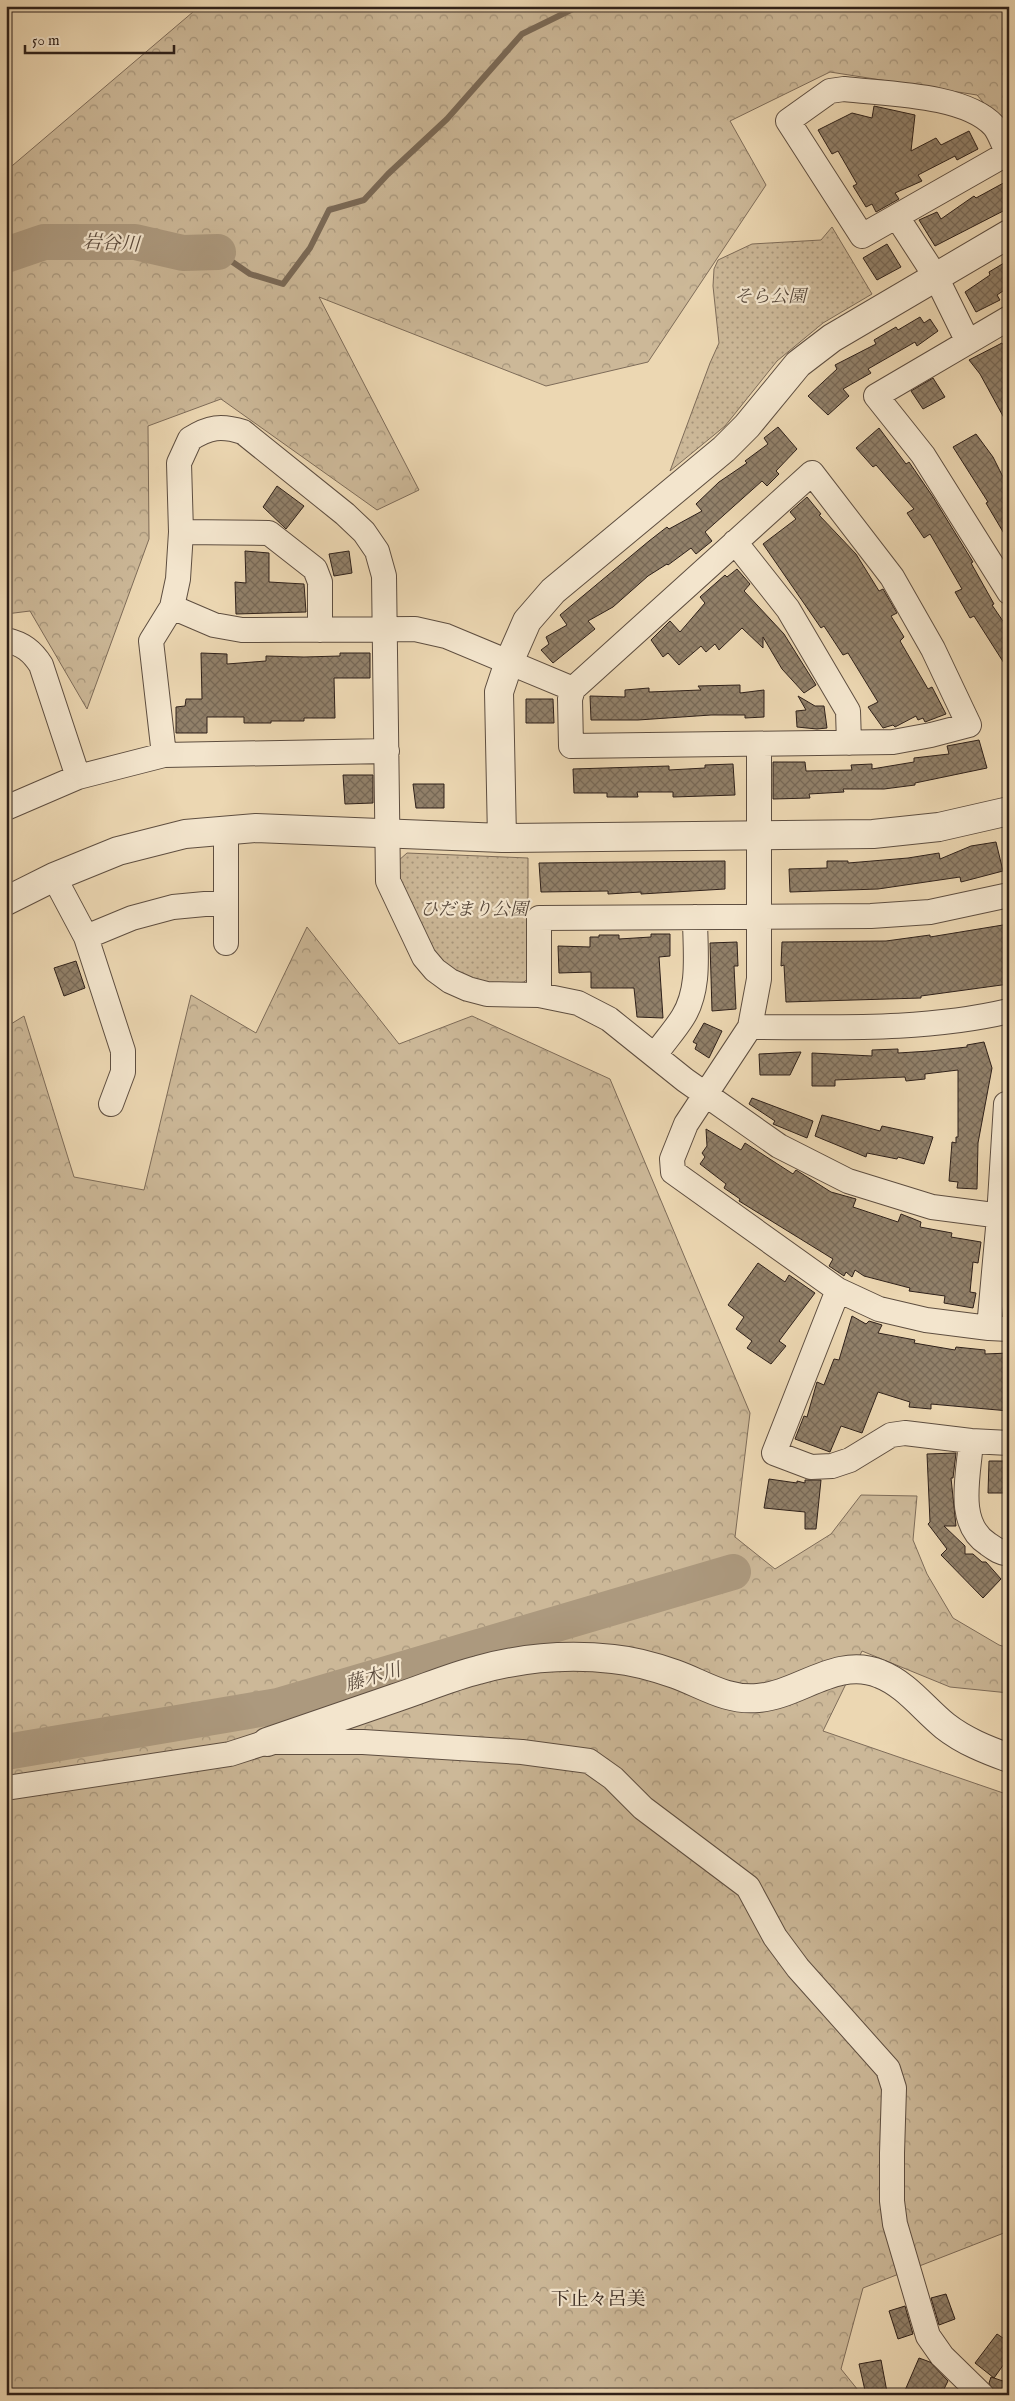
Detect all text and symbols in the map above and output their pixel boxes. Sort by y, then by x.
scale bar [25,22,174,54]
text: 50 m [32,31,60,50]
water label: 岩谷川 [82,231,142,258]
park label: そら公園 [734,286,809,309]
park label: ひだまり公園 [420,899,531,922]
water label: 藤木川 [342,1658,406,1697]
district label: 下止々呂美 [550,2288,646,2312]

